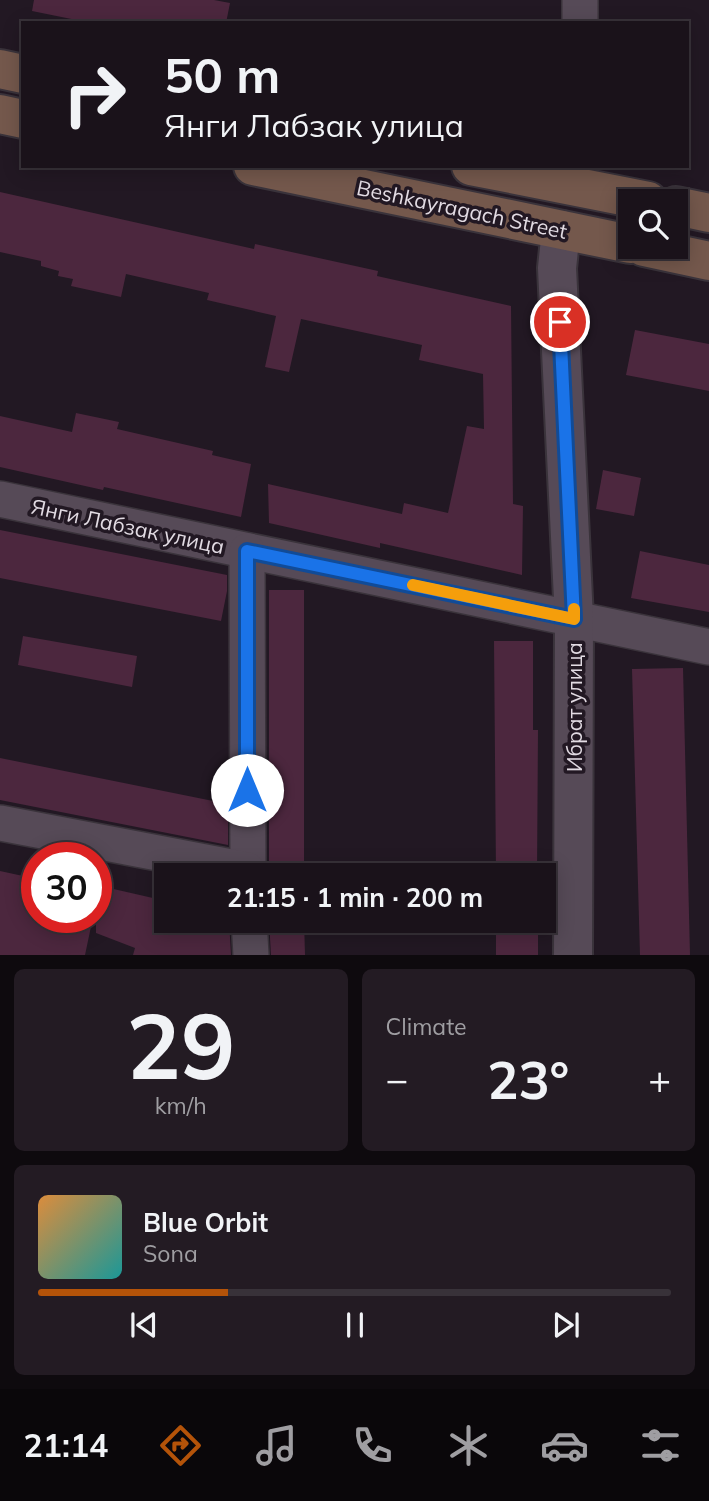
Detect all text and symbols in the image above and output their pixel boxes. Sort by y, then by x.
text: 50 m [164,44,280,105]
icon: right [49,49,140,140]
text: Янги Лабзак улица [164,105,464,145]
street label: Beshkayragach Street [354,174,570,244]
map controls [618,189,688,259]
button: search [618,189,688,259]
pin [530,292,590,352]
icon: arrive [541,303,579,341]
street label: Янги Лабзак улица [29,493,227,559]
street label: Ибрат улица [561,642,587,772]
position arrow [210,753,284,827]
speed limit sign: 30 [21,842,112,933]
text: 21:15 · 1 min · 200 m [227,881,483,914]
text: 29 [126,988,235,1102]
text: Climate [386,1012,467,1041]
text: 23° [487,1047,569,1112]
text: − [386,1055,408,1103]
text: + [648,1055,671,1103]
text: km/h [155,1091,207,1120]
text: Blue Orbit [143,1206,268,1239]
text: Sona [143,1239,198,1268]
icon: previous [125,1306,163,1344]
icon: pause [336,1306,374,1344]
icon: next [547,1306,585,1344]
icon: directions [156,1421,205,1470]
icon: music [252,1421,301,1470]
icon: phone [348,1421,397,1470]
icon: climate [444,1421,493,1470]
icon: car [540,1421,589,1470]
icon: filters [636,1421,685,1470]
text: 21:14 [24,1425,108,1465]

